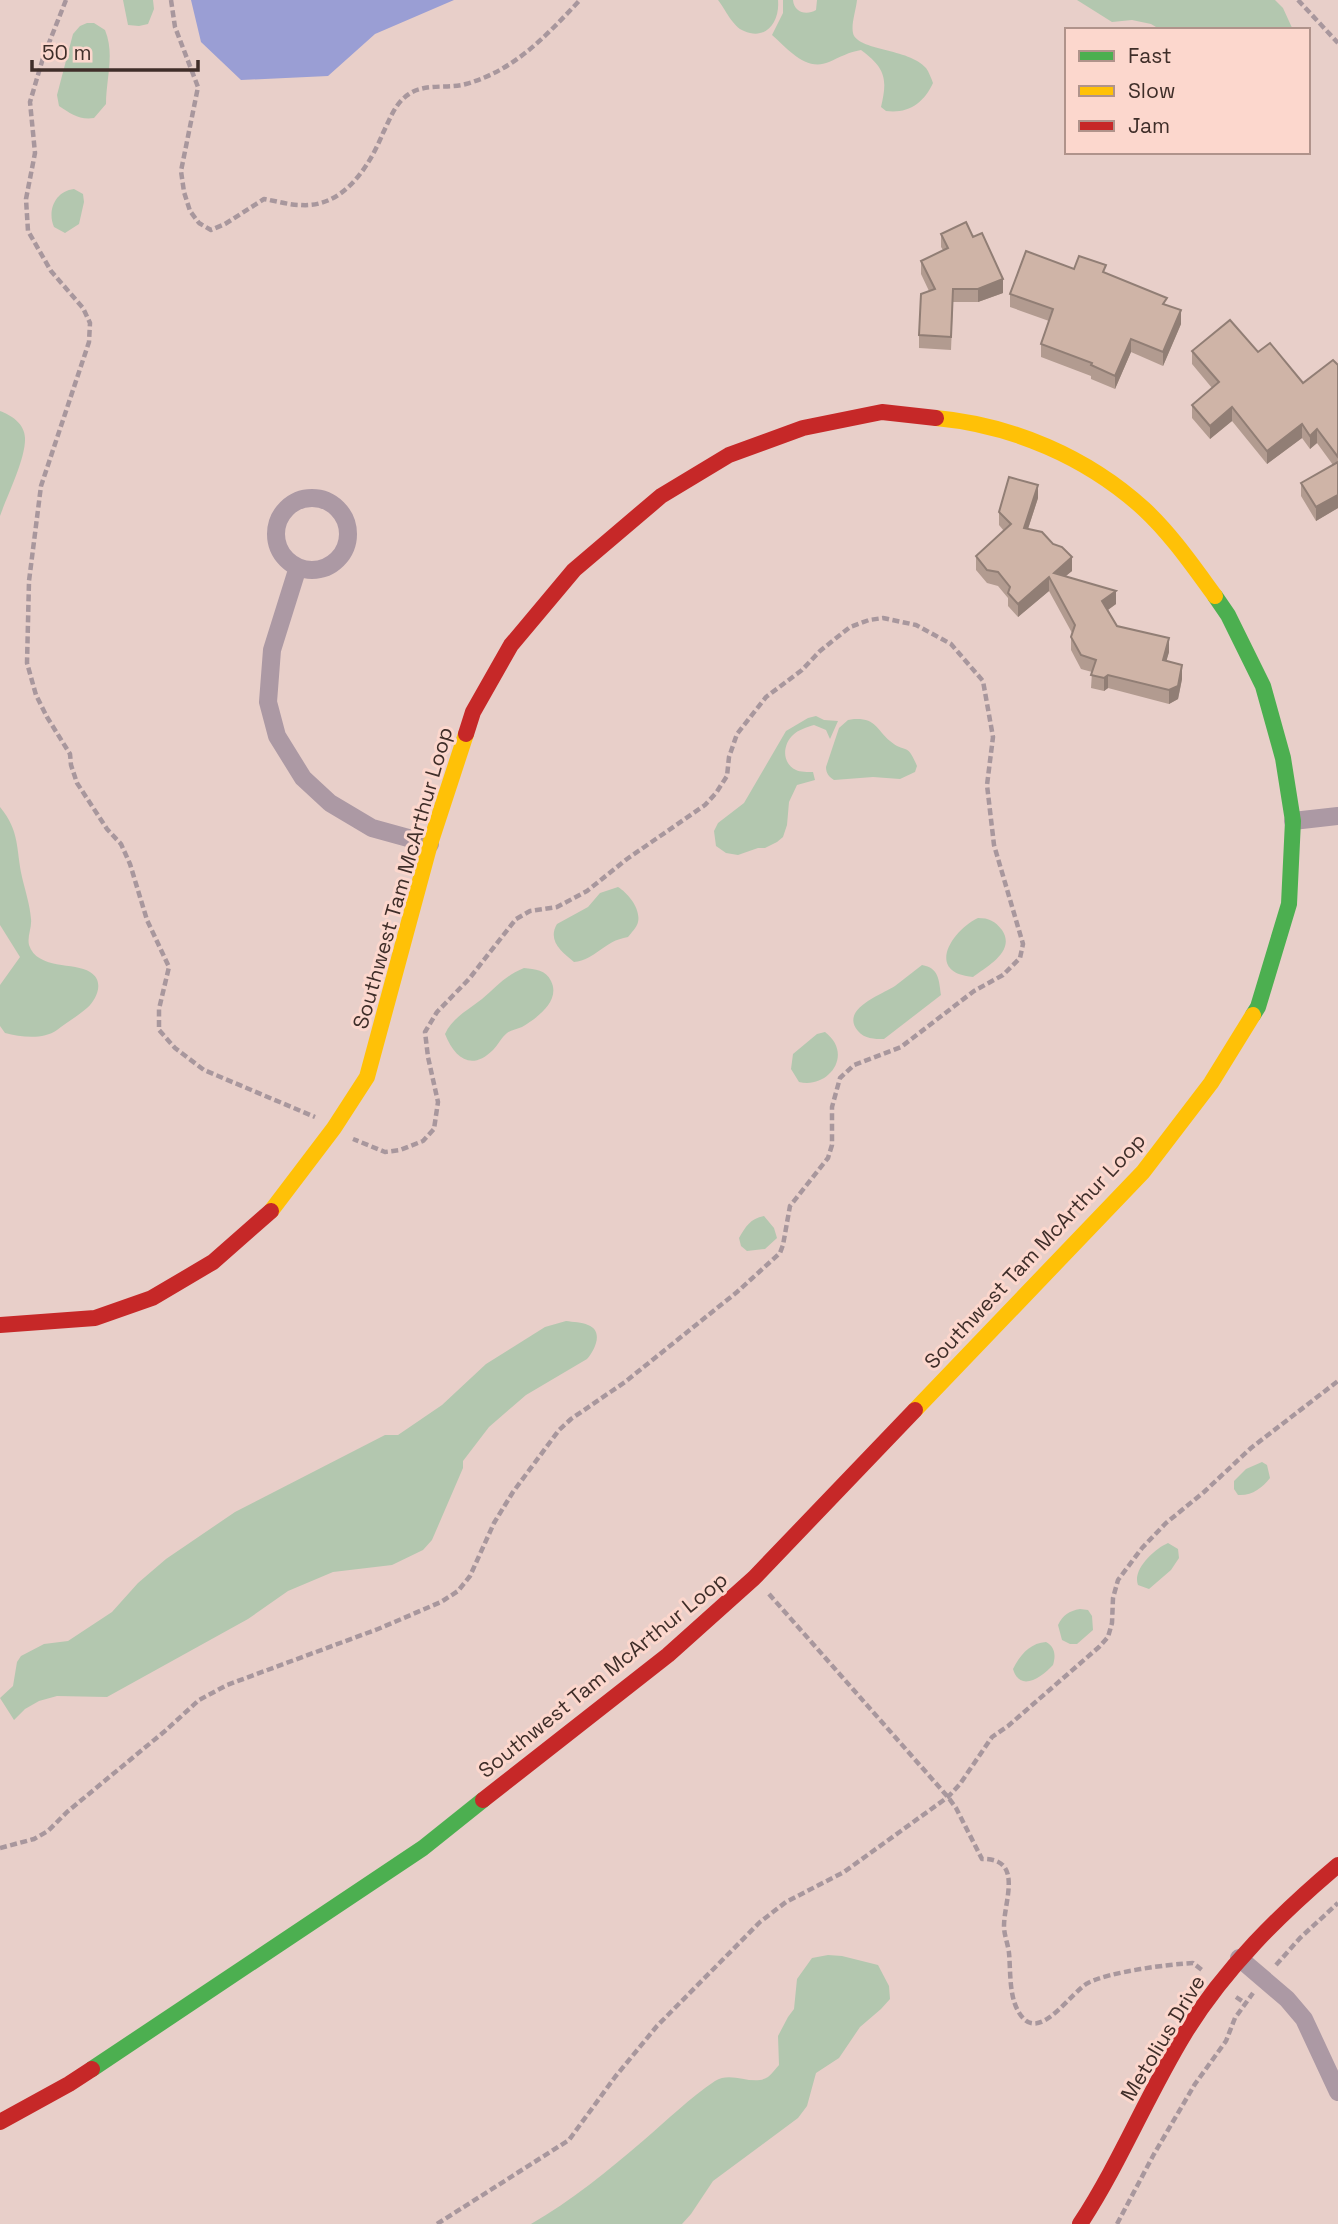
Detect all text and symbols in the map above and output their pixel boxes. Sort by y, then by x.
scale bar [32,28,198,72]
legend [1065,28,1310,154]
text: 50 m [42,39,92,66]
text: Fast [1128,42,1172,69]
text: Slow [1128,77,1176,104]
text: Jam [1128,112,1170,139]
street label: Southwest Tam McArthur Loop [346,724,459,1032]
street label: Southwest Tam McArthur Loop [918,1127,1151,1374]
street label: Southwest Tam McArthur Loop [473,1566,733,1784]
street label: Metolius Drive [1114,1970,1211,2106]

